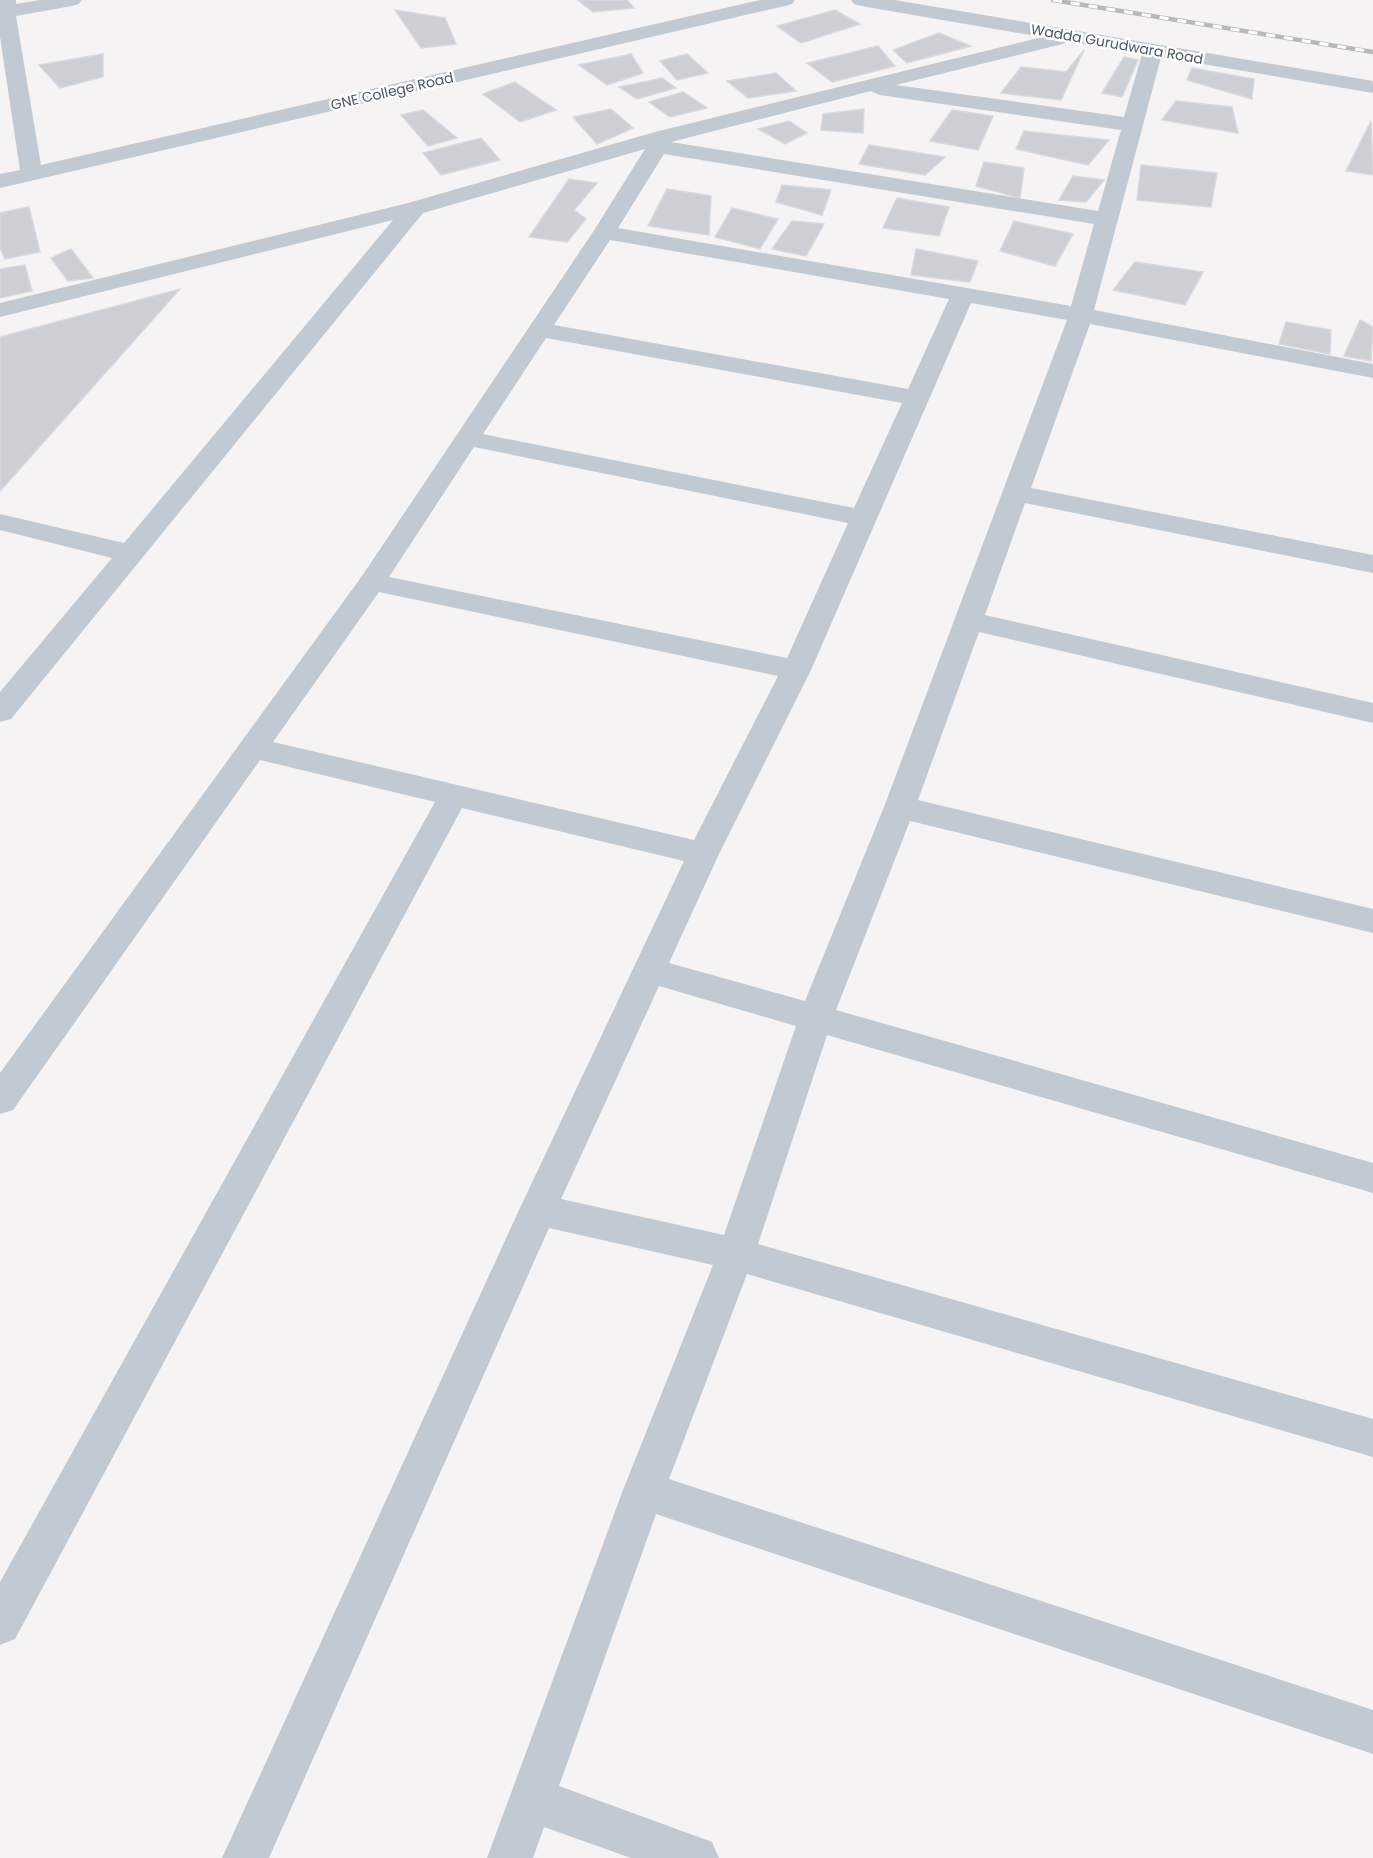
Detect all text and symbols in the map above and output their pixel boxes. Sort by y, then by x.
street label: Wadda Gurudwara Road [1029,19,1205,69]
street label: GNE College Road [329,67,455,115]

